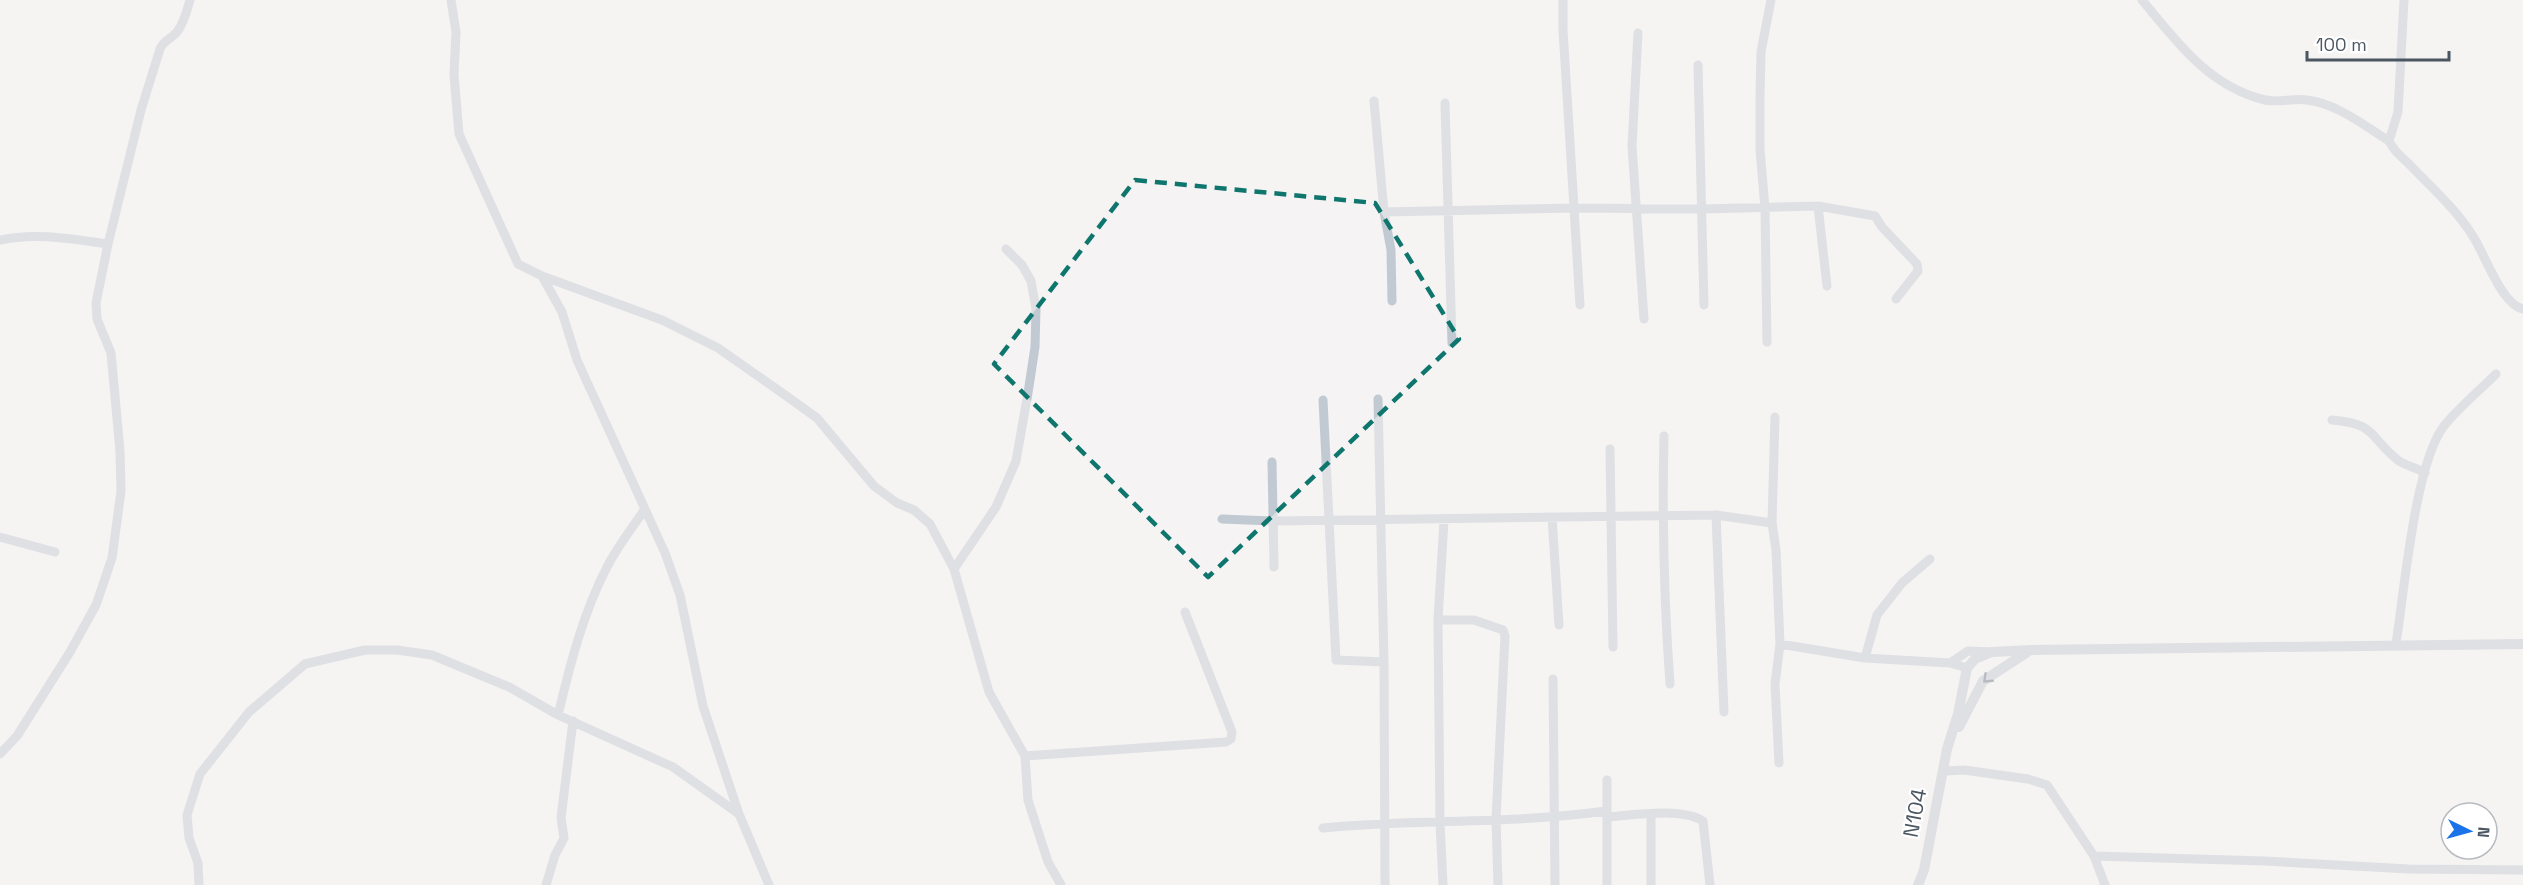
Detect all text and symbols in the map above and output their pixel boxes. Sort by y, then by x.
scale bar [2307,24,2450,62]
text: 100 m [2316,33,2367,56]
one-way arrow [1984,672,1994,683]
street label: N104 [1897,786,1932,840]
north arrow [2439,801,2499,861]
text: N [2473,826,2494,839]

